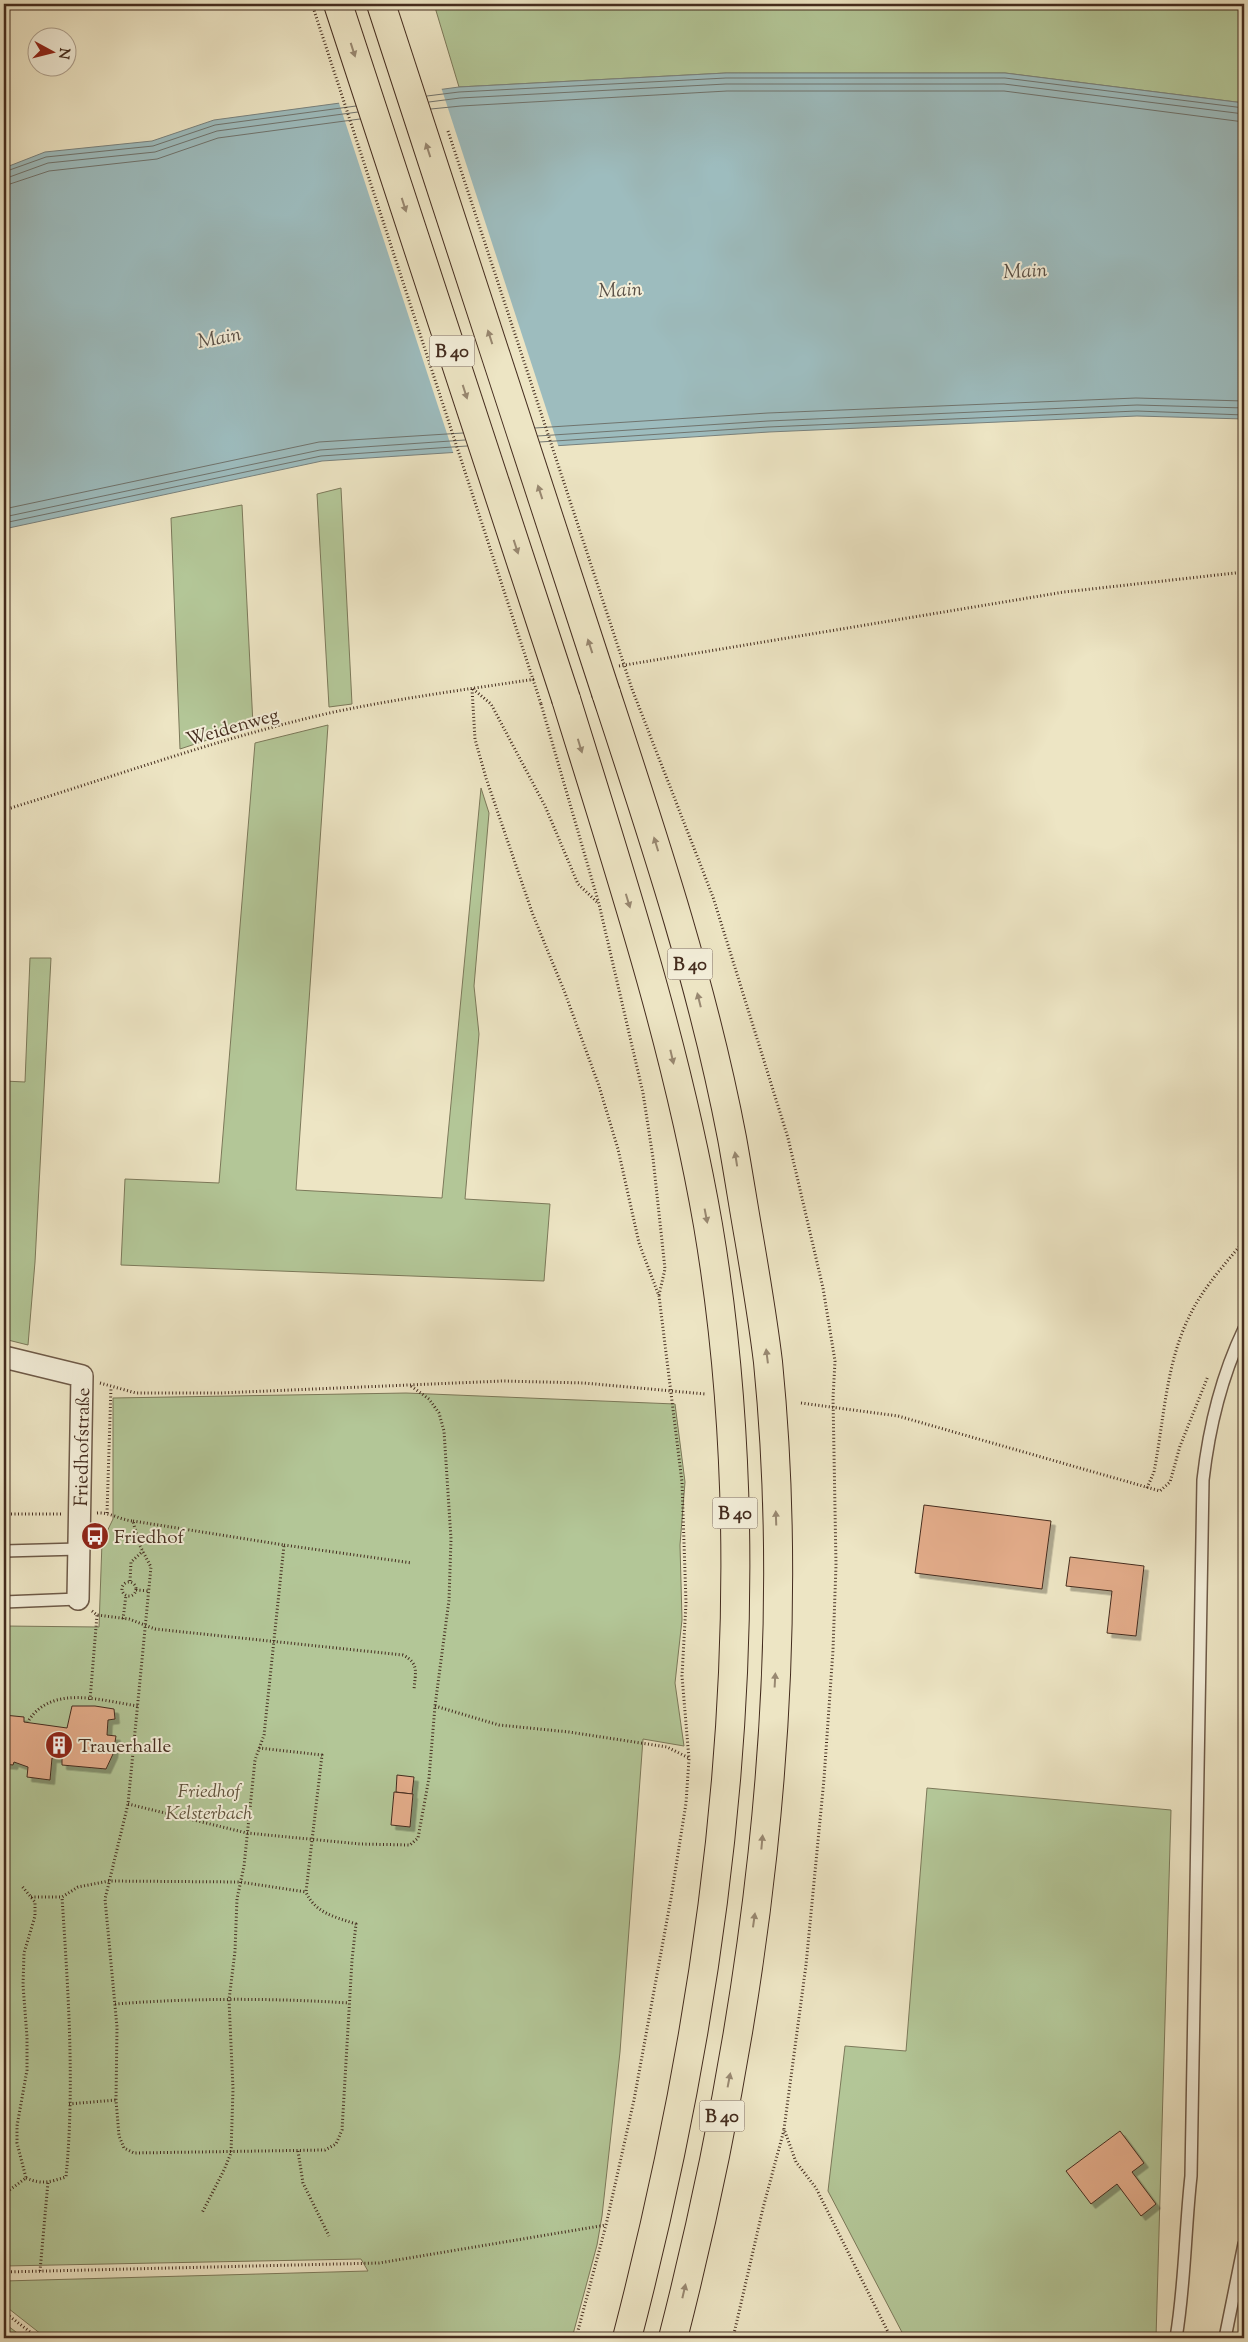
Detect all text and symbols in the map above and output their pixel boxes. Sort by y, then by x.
north arrow [28,28,78,78]
one-way arrow [350,43,358,58]
text: N [52,47,74,60]
one-way arrow [424,142,432,157]
one-way arrow [401,197,408,212]
water label: Main [1002,257,1048,288]
water label: Main [597,276,643,307]
water label: Main [195,321,244,358]
one-way arrow [485,330,493,345]
road number: B 40 [430,336,474,366]
one-way arrow [462,385,470,400]
one-way arrow [536,484,544,499]
one-way arrow [512,539,520,554]
one-way arrow [586,639,594,654]
street label: Weidenweg [183,702,282,755]
one-way arrow [577,738,584,753]
one-way arrow [651,836,659,851]
one-way arrow [625,894,633,909]
road number: B 40 [668,949,712,980]
one-way arrow [695,993,703,1008]
one-way arrow [668,1050,676,1065]
one-way arrow [731,1150,739,1166]
one-way arrow [702,1209,710,1224]
one-way arrow [763,1347,771,1363]
street label: Friedhofstraße [69,1387,98,1507]
road number: B 40 [712,1498,758,1529]
one-way arrow [772,1510,780,1526]
bus stop icon: Friedhof [80,1521,110,1551]
place label: Friedhof [114,1525,186,1552]
one-way arrow [772,1672,780,1688]
building icon: Trauerhalle [44,1730,74,1760]
place label: Trauerhalle [78,1734,171,1761]
park label: Friedhof Kelsterbach [165,1779,253,1828]
one-way arrow [759,1834,767,1850]
one-way arrow [750,1912,758,1928]
one-way arrow [725,2073,733,2088]
road number: B 40 [700,2100,744,2132]
one-way arrow [680,2283,688,2298]

